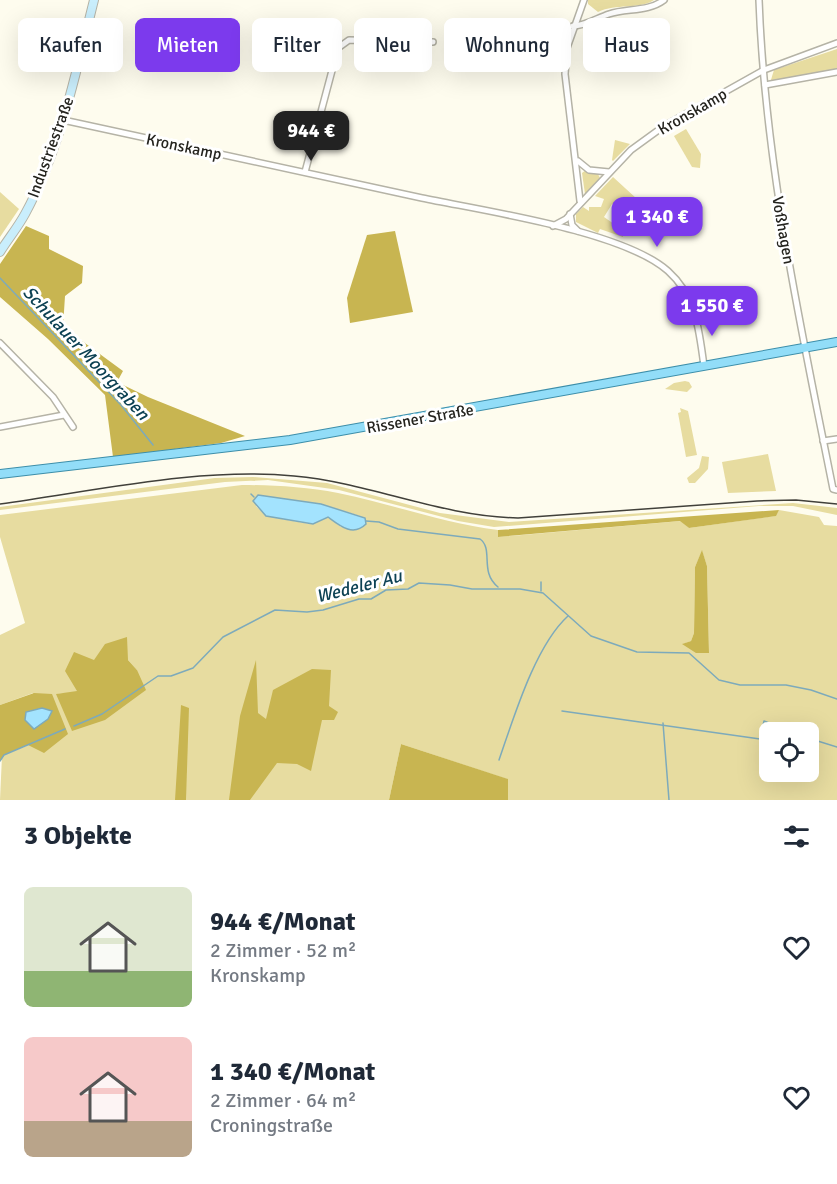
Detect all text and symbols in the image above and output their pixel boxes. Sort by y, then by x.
chip: Kaufen [18,18,123,72]
chip: Mieten [135,18,240,72]
chip: Filter [252,18,342,72]
chip: Neu [354,18,432,72]
chip: Wohnung [444,18,571,72]
chip: Haus [583,18,670,72]
street label: Kronskamp [654,84,731,140]
street label: Industriestraße [23,94,79,201]
pin: 944 € [269,111,353,162]
text: 944 € [287,118,335,143]
street label: Kronskamp [144,129,223,165]
street label: Voßhagen [767,195,799,266]
pin: 1 340 € [602,197,712,248]
text: 1 340 € [626,204,688,229]
water label: Schulauer Moorgraben [18,281,155,425]
pin: 1 550 € [657,286,767,337]
text: 1 550 € [681,293,743,318]
street label: Rissener Straße [365,400,475,438]
water label: Wedeler Au [314,564,405,607]
map controls [759,722,819,782]
button: locate [759,722,819,782]
text: 3 Objekte [24,820,132,852]
icon: filters [780,820,813,853]
text: 944 €/Monat [210,906,356,938]
icon: home [72,911,144,983]
icon: heart [780,931,813,964]
text: 2 Zimmer · 52 m² [210,938,356,963]
text: Kronskamp [210,963,306,988]
text: 1 340 €/Monat [210,1056,375,1088]
icon: home [72,1061,144,1133]
icon: heart [780,1081,813,1114]
text: 2 Zimmer · 64 m² [210,1088,356,1113]
text: Croningstraße [210,1113,333,1138]

